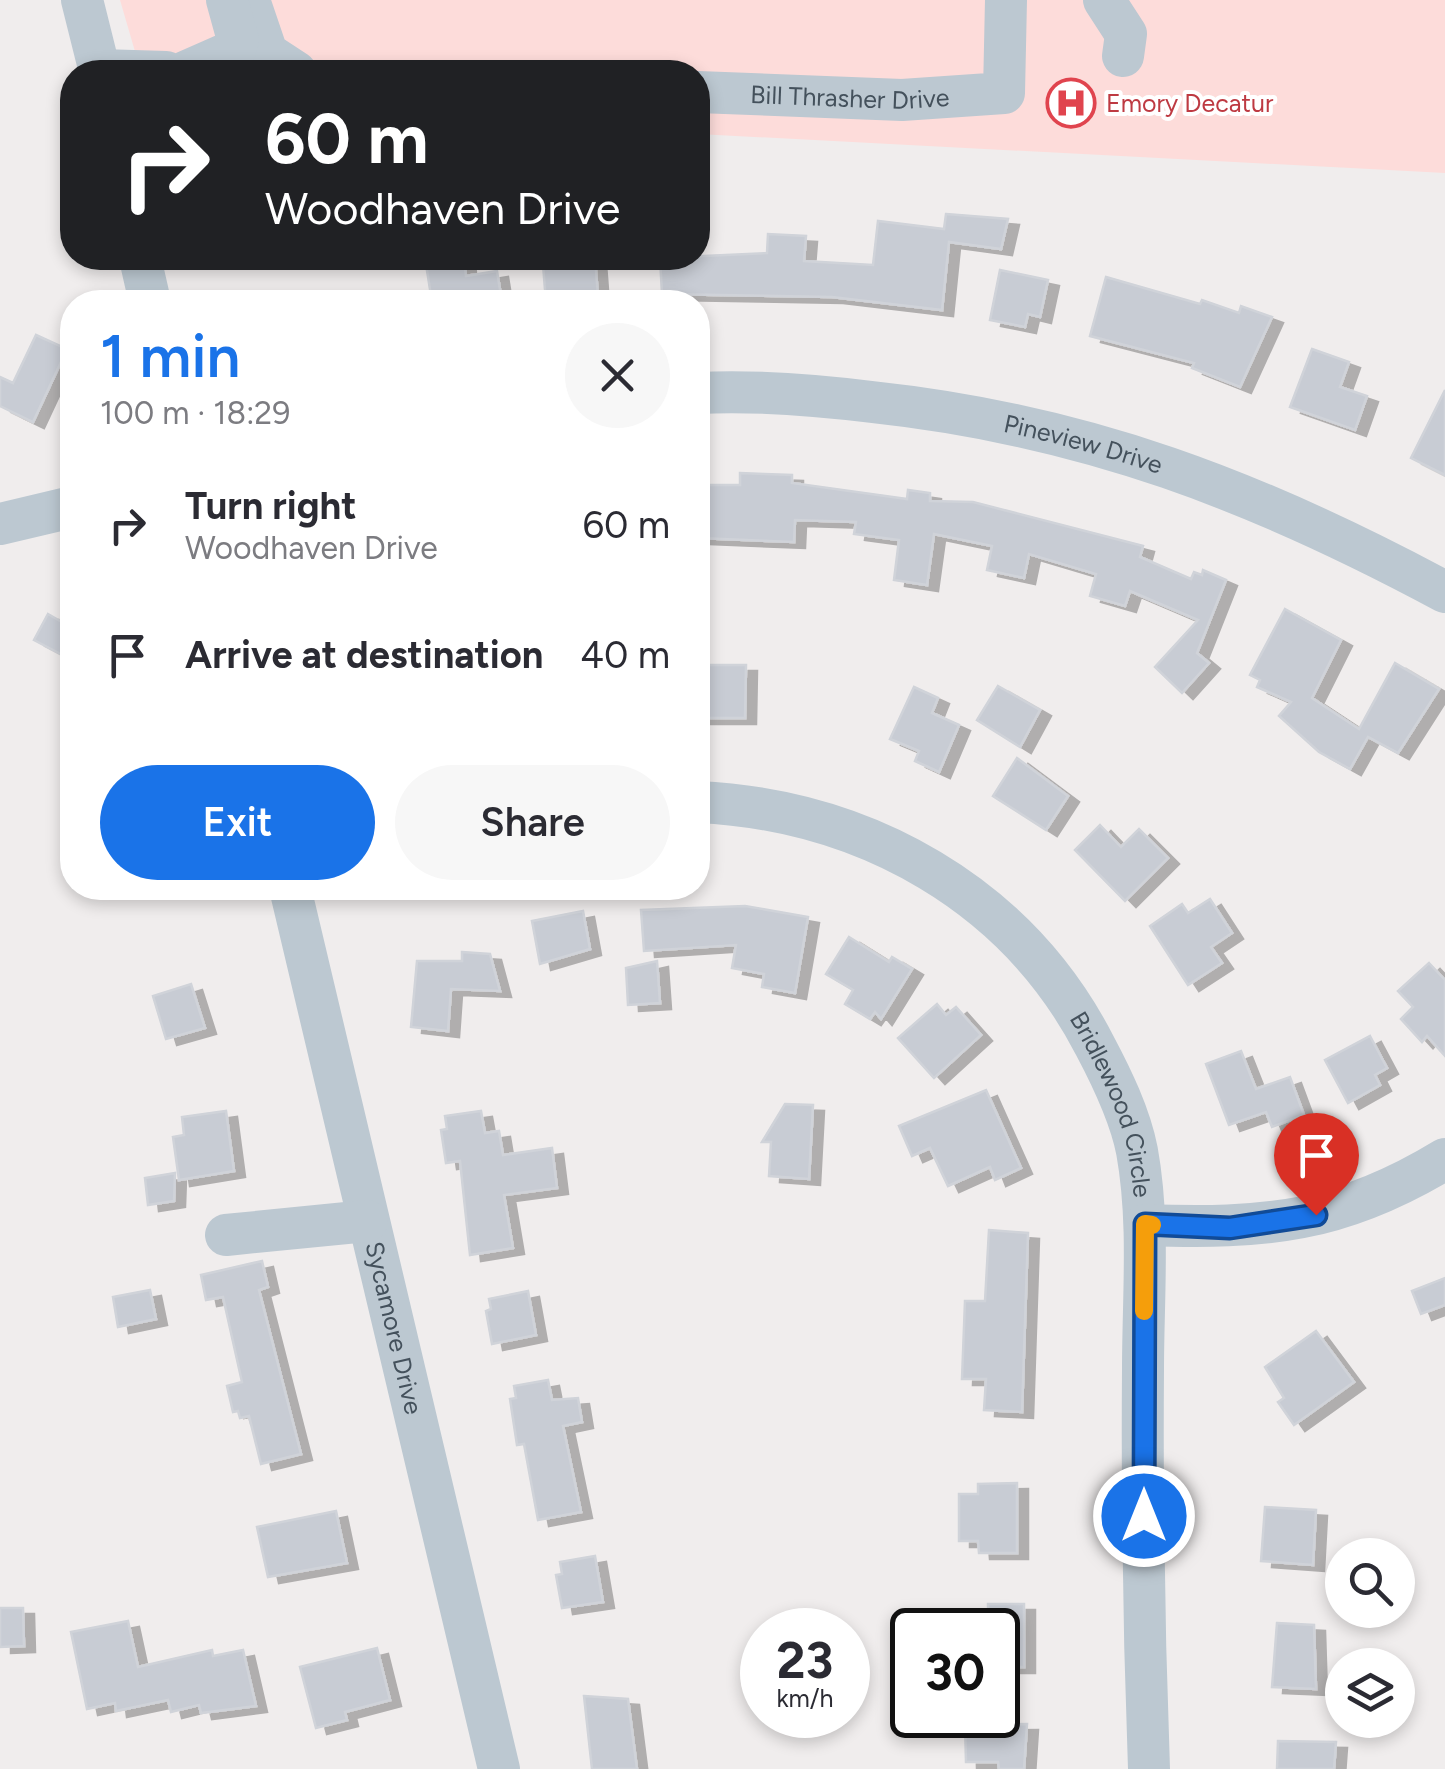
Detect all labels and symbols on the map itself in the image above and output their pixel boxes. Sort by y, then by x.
hospital icon: Emory Decatur [1045,77,1097,129]
street label: Bill Thrasher Drive [750,79,950,115]
place label: Emory Decatur [1106,88,1274,118]
street label: Pineview Drive [1001,408,1167,480]
street label: Bridlewood Circle [1064,1006,1158,1199]
pin [1274,1113,1359,1216]
street label: Sycamore Drive [359,1238,429,1417]
position arrow [1092,1464,1196,1568]
speed limit sign: 30 [890,1608,1020,1738]

